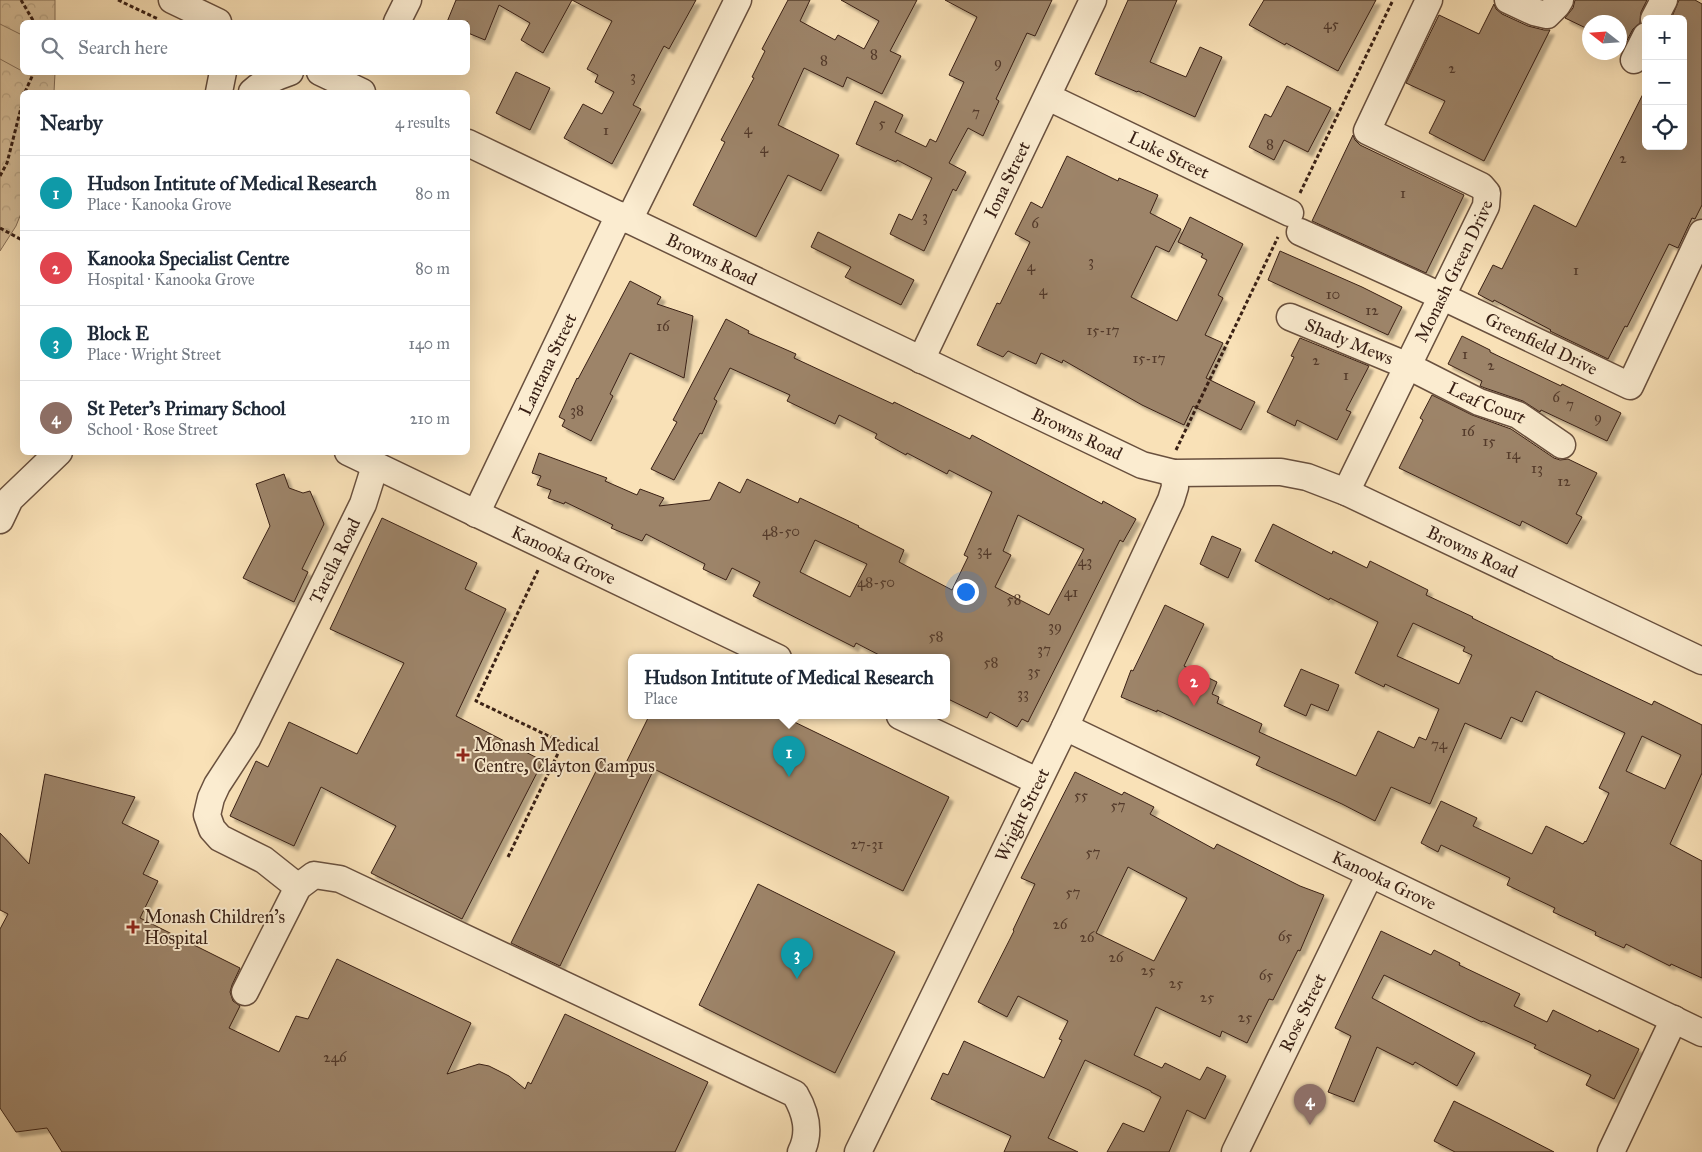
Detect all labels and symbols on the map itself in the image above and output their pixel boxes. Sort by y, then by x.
house number: 45 [1323,15,1339,33]
north arrow [1582,15,1627,60]
house number: 8 [870,45,878,63]
house number: 8 [820,51,828,69]
house number: 9 [994,53,1002,71]
house number: 2 [1448,59,1456,77]
house number: 3 [630,67,636,85]
house number: 7 [972,103,980,121]
house number: 5 [879,114,886,132]
house number: 4 [744,120,753,138]
house number: 1 [603,121,609,139]
street label: Luke Street [1125,126,1214,184]
house number: 8 [1266,135,1274,153]
street label: Iona Street [980,137,1035,222]
house number: 4 [760,139,769,157]
house number: 2 [1619,149,1627,167]
house number: 1 [1400,184,1406,202]
street label: Monash Green Drive [1410,200,1497,346]
house number: 3 [922,207,928,225]
house number: 6 [1031,214,1040,232]
street label: Browns Road [663,228,761,290]
house number: 3 [1088,252,1094,270]
house number: 4 [1027,257,1036,275]
house number: 1 [1573,261,1579,279]
house number: 4 [1039,281,1048,299]
house number: 10 [1326,285,1340,303]
house number: 12 [1365,301,1379,319]
street label: Greenfield Drive [1482,308,1601,380]
street label: Lantana Street [514,309,582,419]
street label: Shady Mews [1302,313,1397,370]
house number: 16 [656,317,671,335]
house number: 15-17 [1087,321,1119,339]
house number: 1 [1462,345,1468,363]
house number: 15-17 [1133,349,1165,367]
house number: 2 [1312,351,1320,369]
house number: 2 [1487,356,1495,374]
house number: 1 [1343,366,1349,384]
street label: Leaf Court [1444,377,1531,429]
house number: 6 [1552,388,1561,406]
house number: 7 [1566,395,1574,413]
house number: 38 [570,401,584,419]
street label: Browns Road [1028,403,1126,465]
house number: 9 [1594,408,1602,426]
house number: 16 [1461,422,1476,440]
house number: 15 [1483,432,1495,450]
house number: 14 [1506,445,1521,463]
house number: 13 [1531,459,1543,477]
house number: 12 [1557,472,1571,490]
street label: Tarella Road [305,514,365,607]
street label: Kanooka Grove [508,521,619,590]
street label: Browns Road [1423,521,1521,583]
house number: 48-50 [762,522,800,540]
house number: 34 [977,541,992,559]
house number: 43 [1078,552,1092,570]
house number: 48-50 [857,573,895,591]
your location [953,579,979,605]
house number: 41 [1064,583,1078,601]
house number: 58 [1007,590,1021,608]
house number: 39 [1048,617,1062,635]
house number: 58 [929,627,943,645]
house number: 37 [1037,640,1051,658]
house number: 58 [984,653,998,671]
house number: 35 [1028,662,1041,680]
pin: 2 [1178,665,1210,706]
house number: 33 [1017,684,1029,702]
place label: Monash Medical Centre, Clayton Campus [474,734,655,777]
house number: 74 [1431,735,1448,753]
pin: 1 [773,736,805,777]
marker: Monash Medical Centre, Clayton Campus [456,748,470,762]
street label: Wright Street [990,764,1055,865]
house number: 55 [1074,786,1088,804]
house number: 57 [1111,796,1125,814]
house number: 27-31 [850,835,884,853]
house number: 57 [1086,843,1100,861]
street label: Kanooka Grove [1328,846,1440,915]
house number: 57 [1066,883,1080,901]
place label: Monash Children's Hospital [144,906,285,949]
house number: 26 [1052,915,1069,933]
marker: Monash Children's Hospital [126,920,140,934]
house number: 65 [1278,927,1292,945]
house number: 26 [1079,928,1096,946]
pin: 3 [781,938,813,979]
house number: 26 [1108,948,1125,966]
house number: 25 [1141,961,1155,979]
house number: 65 [1259,966,1273,984]
street label: Rose Street [1274,969,1331,1055]
house number: 25 [1169,974,1183,992]
house number: 25 [1200,988,1214,1006]
house number: 25 [1238,1008,1252,1026]
house number: 246 [323,1048,348,1066]
pin: 4 [1294,1084,1326,1125]

